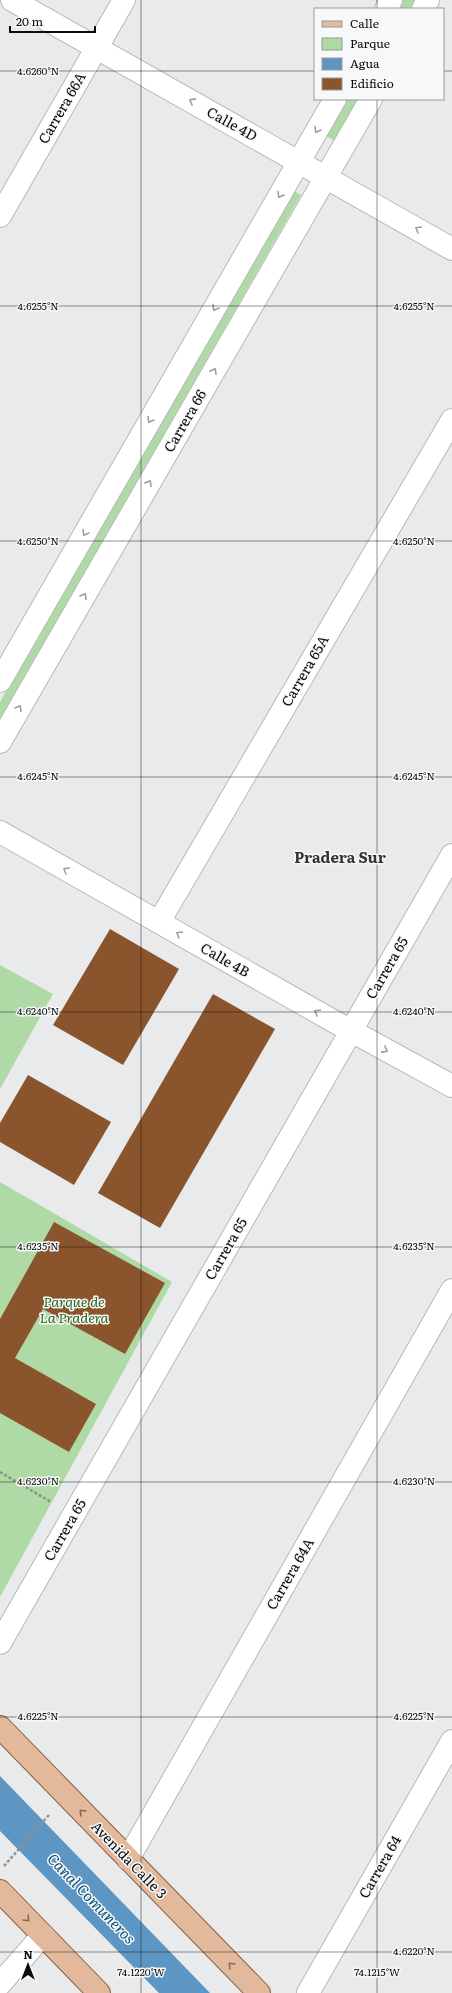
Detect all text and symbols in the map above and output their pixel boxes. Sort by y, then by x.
scale bar [10,8,95,34]
legend [314,8,444,100]
text: 20 m [16,12,43,30]
text: Calle [350,14,379,32]
text: Parque [350,34,390,52]
text: Agua [350,54,380,72]
text: 4.6260°N [17,63,59,78]
street label: Carrera 66A [33,67,90,147]
text: Edificio [350,74,394,92]
one-way arrow [189,98,196,106]
street label: Calle 4D [204,101,262,145]
one-way arrow [314,126,321,133]
one-way arrow [277,191,284,198]
one-way arrow [415,227,422,234]
text: 4.6255°N [17,298,59,313]
text: 4.6255°N [393,298,435,313]
one-way arrow [212,304,219,311]
one-way arrow [210,368,217,375]
street label: Carrera 66 [158,385,210,456]
one-way arrow [148,416,155,423]
one-way arrow [145,480,152,487]
one-way arrow [83,529,90,536]
text: 4.6250°N [17,533,59,548]
text: 4.6250°N [393,533,435,548]
one-way arrow [80,593,87,600]
street label: Carrera 65A [276,631,333,710]
one-way arrow [15,705,22,713]
text: 4.6245°N [17,768,59,783]
text: 4.6245°N [393,768,435,783]
district label: Pradera Sur [294,845,386,868]
one-way arrow [63,867,70,874]
one-way arrow [176,931,183,939]
street label: Carrera 65 [360,933,412,1002]
street label: Calle 4B [197,937,254,981]
text: 4.6240°N [17,1003,59,1018]
text: 4.6240°N [393,1003,435,1018]
one-way arrow [314,1010,321,1017]
one-way arrow [381,1045,388,1052]
street label: Carrera 65 [199,1214,251,1283]
text: 4.6235°N [17,1238,59,1253]
text: 4.6235°N [393,1238,435,1253]
park label: Parque de La Pradera [39,1291,109,1327]
text: 4.6230°N [17,1473,59,1488]
text: 4.6230°N [393,1473,435,1488]
street label: Carrera 65 [38,1495,90,1564]
street label: Carrera 64A [261,1533,318,1613]
text: 4.6225°N [17,1708,59,1723]
text: 4.6225°N [393,1708,435,1723]
one-way arrow [79,1809,87,1817]
street label: Avenida Calle 3 [87,1816,172,1903]
street label: Carrera 64 [353,1831,405,1902]
water label: Canal Comuneros [43,1847,142,1949]
one-way arrow [22,1914,30,1922]
text: 4.6220°N [393,1943,435,1958]
north arrow [8,1945,48,1985]
text: N [23,1946,33,1962]
one-way arrow [229,1962,236,1970]
text: 74.1220°W [117,1964,165,1979]
text: 74.1215°W [354,1964,400,1979]

